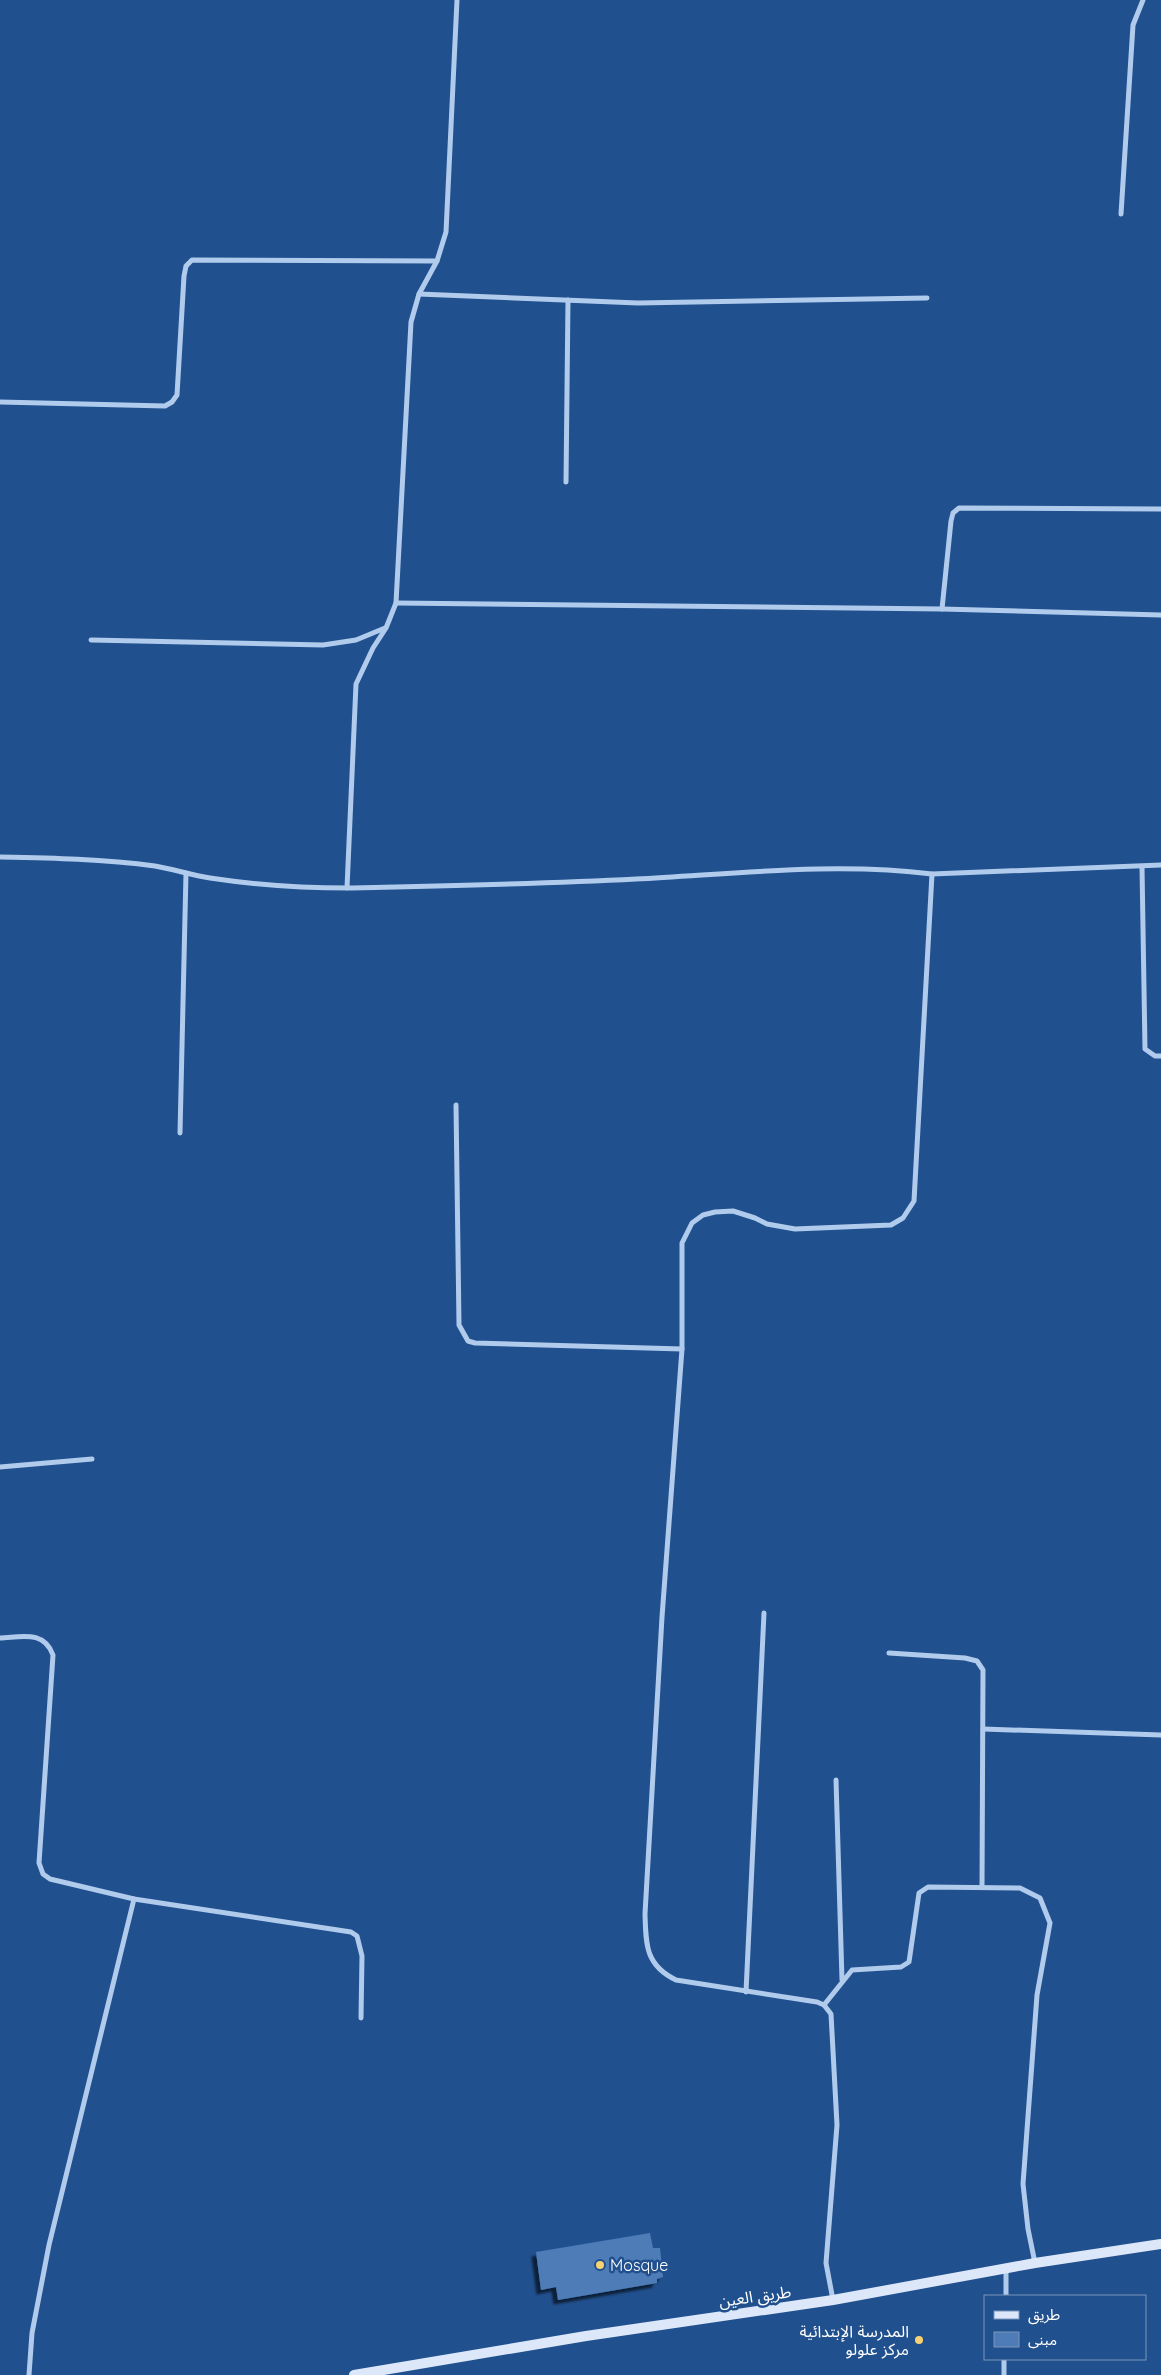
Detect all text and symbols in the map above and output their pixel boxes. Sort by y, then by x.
place label: Mosque [610,2255,668,2275]
marker: Mosque [594,2259,606,2271]
street label: طريق العين [718,2281,793,2312]
legend [984,2295,1146,2360]
text: طريق [1028,2305,1060,2325]
place label: المدرسة الإبتدائية مركز علولو [799,2321,909,2359]
text: مبنى [1028,2330,1057,2349]
marker: المدرسة الإبتدائية مركز علولو [913,2334,925,2346]

